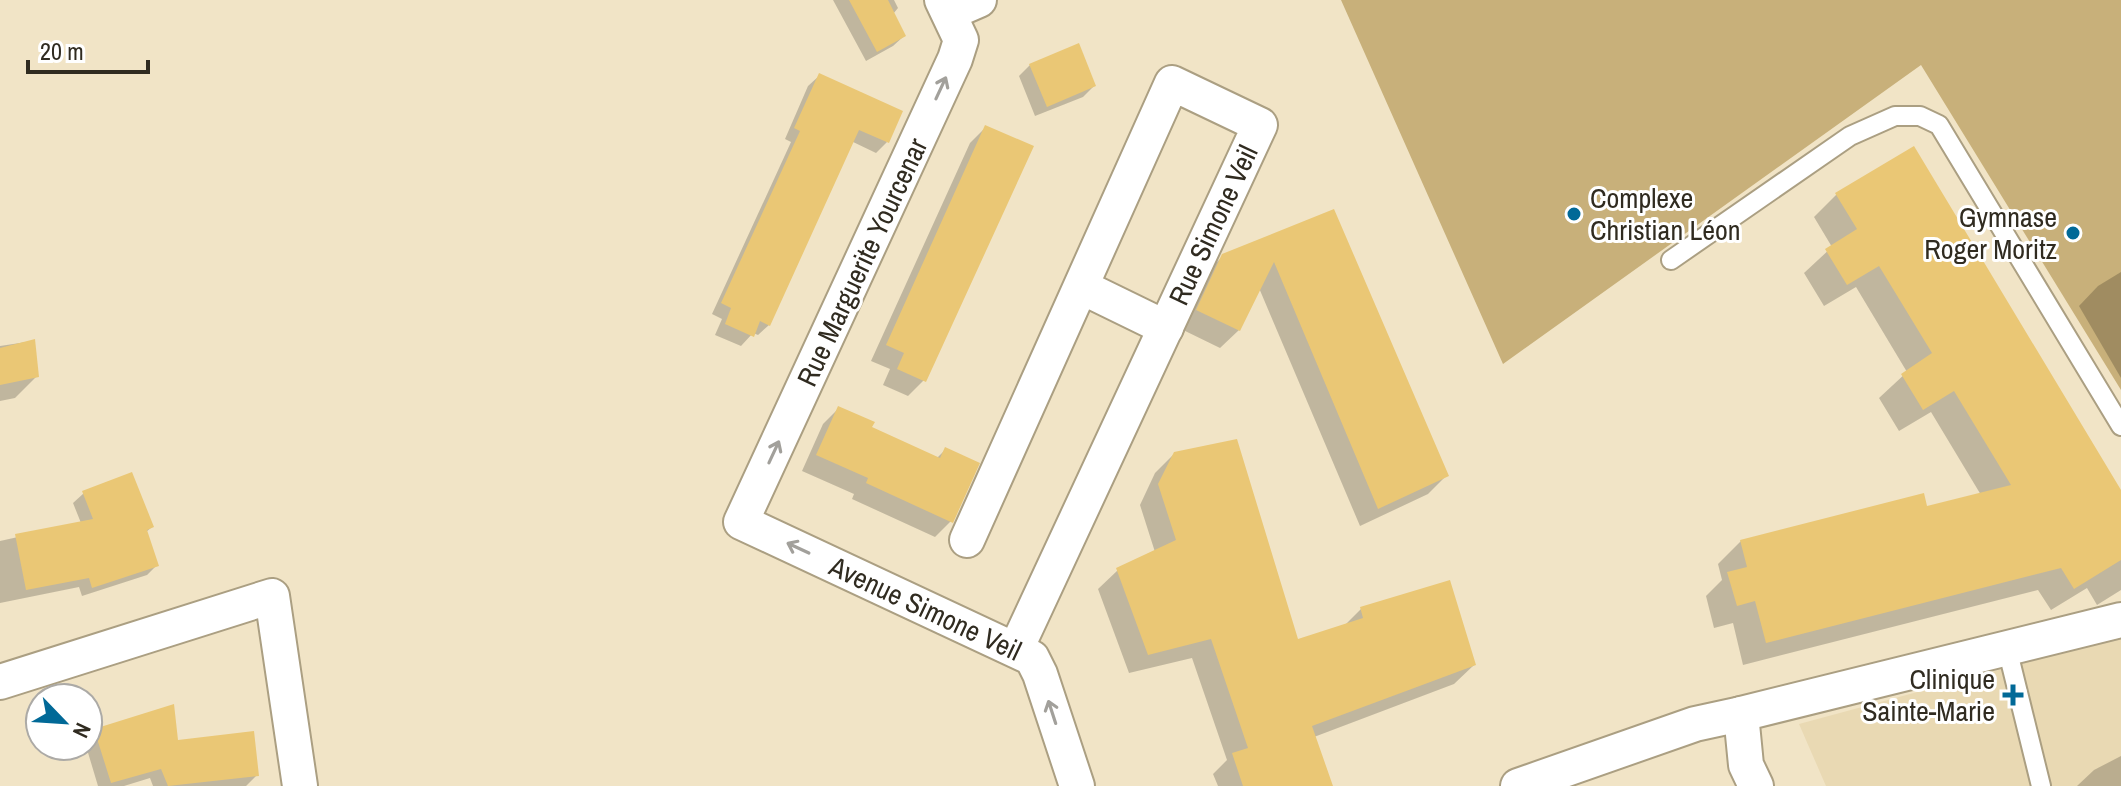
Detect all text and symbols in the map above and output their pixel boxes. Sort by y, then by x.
scale bar [28,24,148,74]
text: 20 m [40,35,84,67]
one-way arrow [934,77,949,101]
street label: Rue Marguerite Yourcenar [788,131,936,392]
street label: Rue Simone Veil [1159,139,1267,311]
place label: Complexe Christian Léon [1590,179,1741,249]
place label: Gymnase Roger Moritz [1924,198,2057,268]
marker: Complexe Christian Léon [1565,205,1583,223]
marker: Gymnase Roger Moritz [2064,224,2082,242]
one-way arrow [767,440,782,464]
one-way arrow [787,540,811,555]
street label: Avenue Simone Veil [822,547,1028,669]
place label: Clinique Sainte-Marie [1862,660,1995,730]
north arrow [24,682,104,762]
marker: Clinique Sainte-Marie [2002,684,2024,706]
one-way arrow [1044,700,1059,725]
text: N [66,718,98,743]

